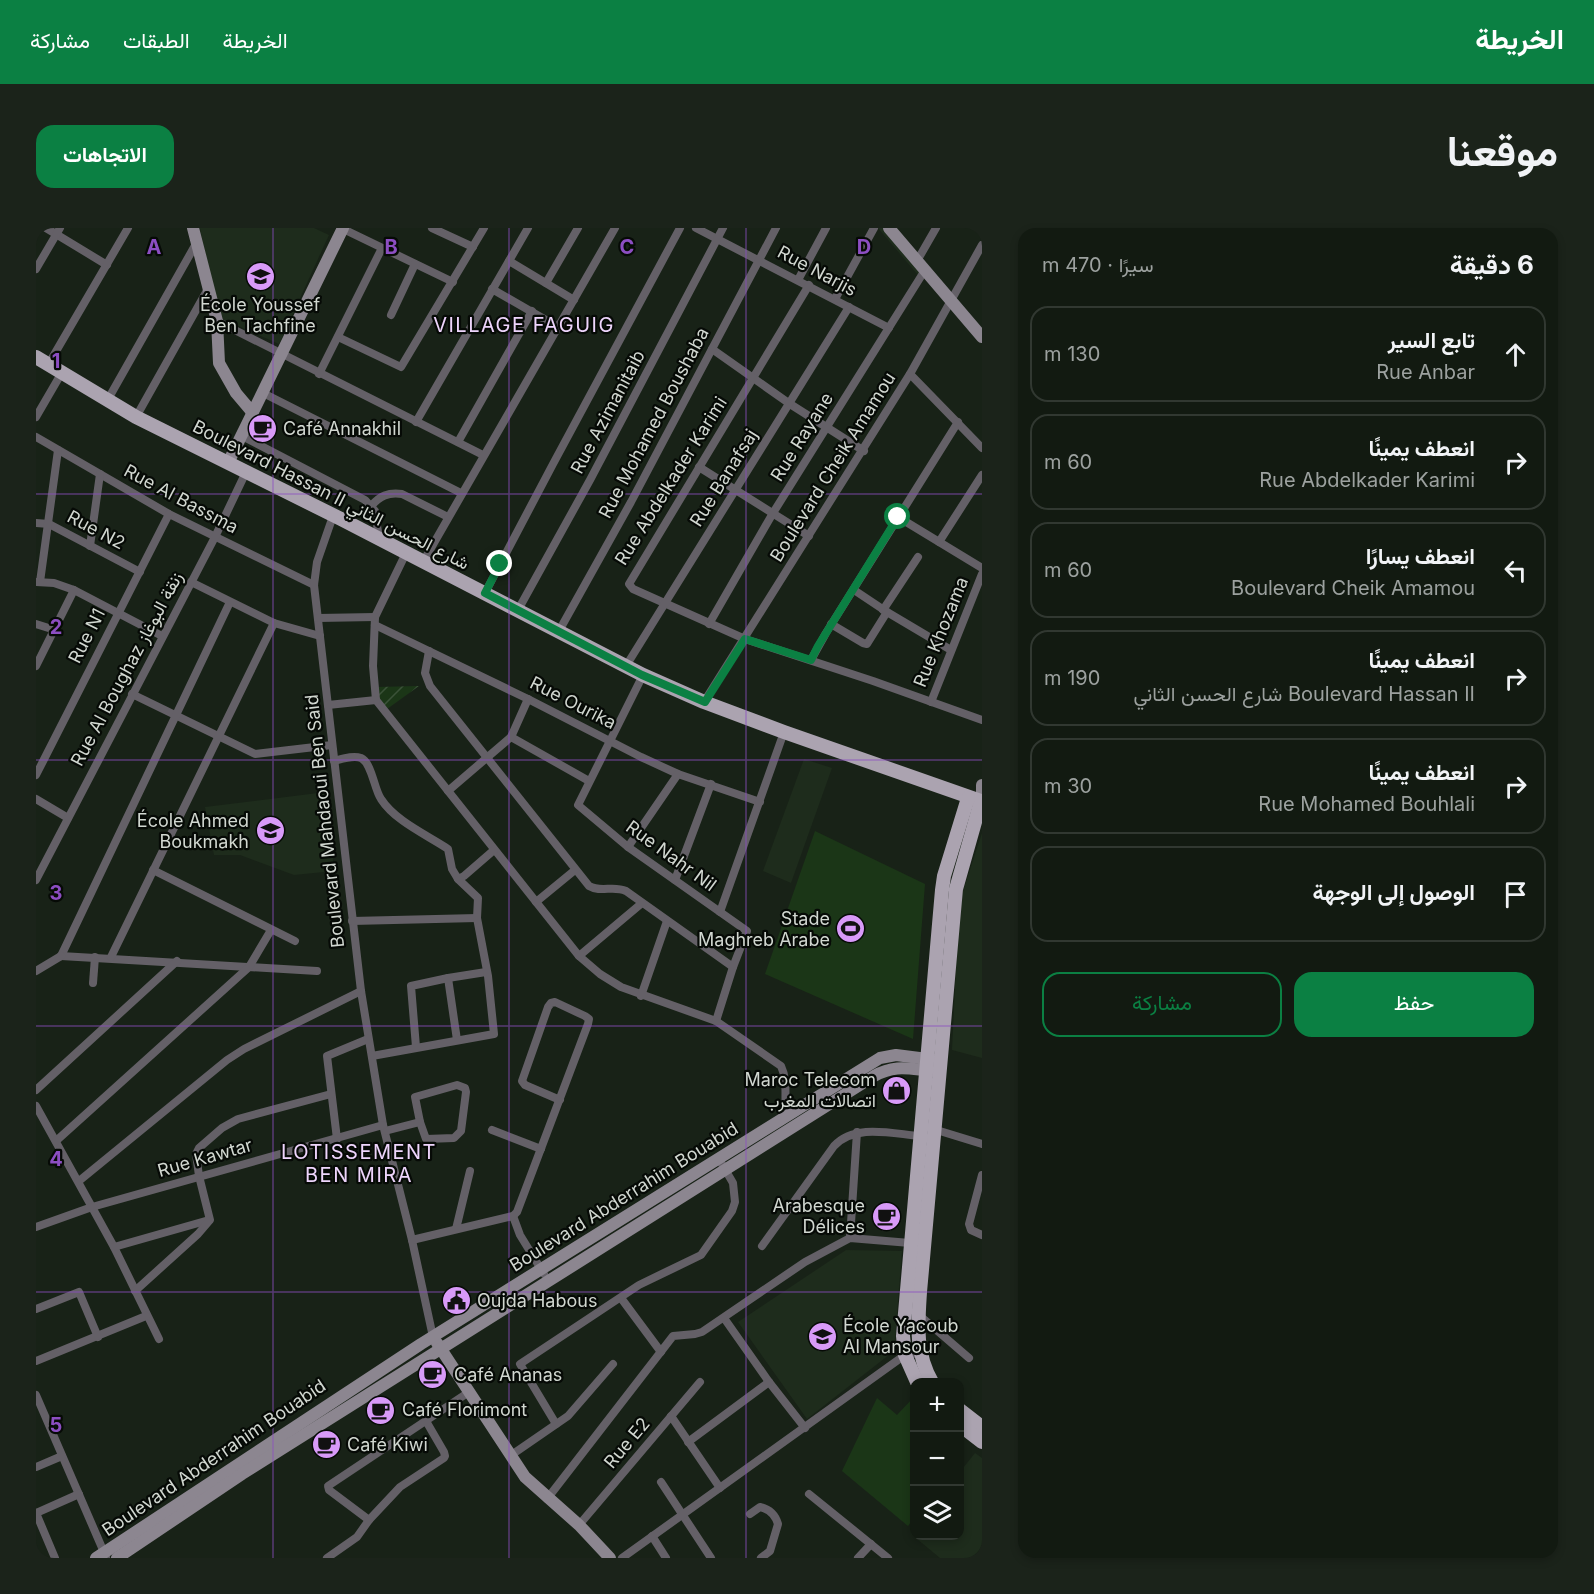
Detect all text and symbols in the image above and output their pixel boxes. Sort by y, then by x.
text: الخريطة [1475,22,1564,56]
text: مشاركة [30,28,90,53]
text: الطبقات [123,28,190,53]
text: الخريطة [223,28,288,53]
button: الاتجاهات [36,125,174,188]
text: موقعنا [1447,125,1558,176]
text: A [147,235,162,259]
text: B [384,235,398,259]
text: C [620,235,634,259]
text: D [857,235,871,259]
street label: Rue Narjis [774,241,860,300]
text: 6 دقيقة [1450,249,1534,280]
text: سيرًا · 470 m [1042,253,1153,277]
school or university icon: École Youssef Ben Tachfine [244,260,276,292]
place label: École Youssef Ben Tachfine [200,293,320,336]
district label: VILLAGE FAGUIG [433,313,615,337]
street label: Rue Mohamed Boushaba [594,324,713,522]
text: تابع السير [1388,327,1475,353]
icon: ahead [1499,338,1532,371]
text: 130 m [1044,342,1100,366]
street label: Rue Azimanitaib [566,346,649,477]
text: 1 [52,349,60,373]
text: Rue Anbar [1376,360,1475,384]
street label: Boulevard Cheik Amamou [766,368,900,565]
street label: Rue Rayane [766,389,837,485]
street label: Rue Abdelkader Karimi [610,393,731,569]
cafe icon: Café Annakhil [246,413,278,445]
street label: Boulevard Hassan II شارع الحسن الثاني [187,415,473,578]
place label: Café Annakhil [283,418,401,439]
street label: Rue Banafsaj [685,425,762,530]
text: انعطف يمينًا [1368,435,1475,461]
icon: right [1499,446,1532,479]
text: 60 m [1044,450,1092,474]
street label: Rue Al Bassma [121,460,242,537]
text: Rue Abdelkader Karimi [1259,468,1475,492]
route start [884,503,910,529]
street label: Rue N2 [64,506,129,553]
text: انعطف يسارًا [1366,543,1475,569]
route end [486,550,512,576]
icon: left [1499,554,1532,587]
text: 60 m [1044,558,1092,582]
street label: Rue Al Boughaz زنقة البوغاز [66,568,188,770]
street label: Rue Khozama [909,574,972,690]
text: Boulevard Cheik Amamou [1231,576,1475,600]
street label: Rue N1 [64,605,109,667]
text: 2 [50,615,62,639]
text: انعطف يمينًا [1368,647,1475,673]
icon: right [1499,662,1532,695]
text: 190 m [1044,666,1100,690]
street label: Rue Ourika [527,672,620,733]
text: Boulevard Hassan II شارع الحسن الثاني [1134,682,1475,706]
street label: Boulevard Mahdaoui Ben Said [301,693,348,949]
text: انعطف يمينًا [1368,759,1475,785]
icon: right [1499,770,1532,803]
text: 30 m [1044,774,1092,798]
text: Rue Mohamed Bouhlali [1258,792,1475,816]
place label: École Ahmed Boukmakh [137,809,249,852]
school or university icon: École Ahmed Boukmakh [254,815,286,847]
street label: Rue Nahr Nil [622,816,720,895]
icon: arrive [1499,878,1532,911]
text: الوصول إلى الوجهة [1312,879,1475,905]
text: 3 [50,881,62,905]
place label: Stade Maghreb Arabe [698,908,830,950]
sports icon: Stade Maghreb Arabe [835,913,867,945]
button: مشاركة [1042,972,1282,1037]
button: حفظ [1294,972,1534,1037]
place label: Maroc Telecom اتصالات المغرب [745,1069,876,1112]
shop icon: Maroc Telecom اتصالات المغرب [881,1074,913,1106]
street label: Boulevard Abderrahim Bouabid [506,1117,742,1276]
street label: Rue Kawtar [155,1134,255,1181]
district label: LOTISSEMENT BEN MIRA [281,1140,437,1187]
text: 4 [49,1147,63,1171]
place label: Arabesque Délices [773,1195,865,1237]
cafe icon: Arabesque Délices [870,1200,902,1232]
public building icon: Oujda Habous [440,1285,472,1317]
place label: Oujda Habous [477,1290,597,1311]
place label: École Yacoub Al Mansour [843,1314,959,1357]
school or university icon: École Yacoub Al Mansour [806,1320,838,1352]
cafe icon: Café Ananas [417,1359,449,1391]
place label: Café Ananas [454,1364,562,1385]
street label: Boulevard Abderrahim Bouabid [98,1375,329,1540]
map controls [910,1378,964,1540]
button: + [910,1378,964,1432]
cafe icon: Café Florimont [365,1394,397,1426]
place label: Café Florimont [402,1399,527,1420]
text: 5 [50,1413,62,1437]
street label: Rue E2 [599,1413,654,1472]
cafe icon: Café Kiwi [310,1429,342,1461]
button: − [910,1432,964,1486]
place label: Café Kiwi [347,1434,428,1455]
button: layers [910,1486,964,1540]

